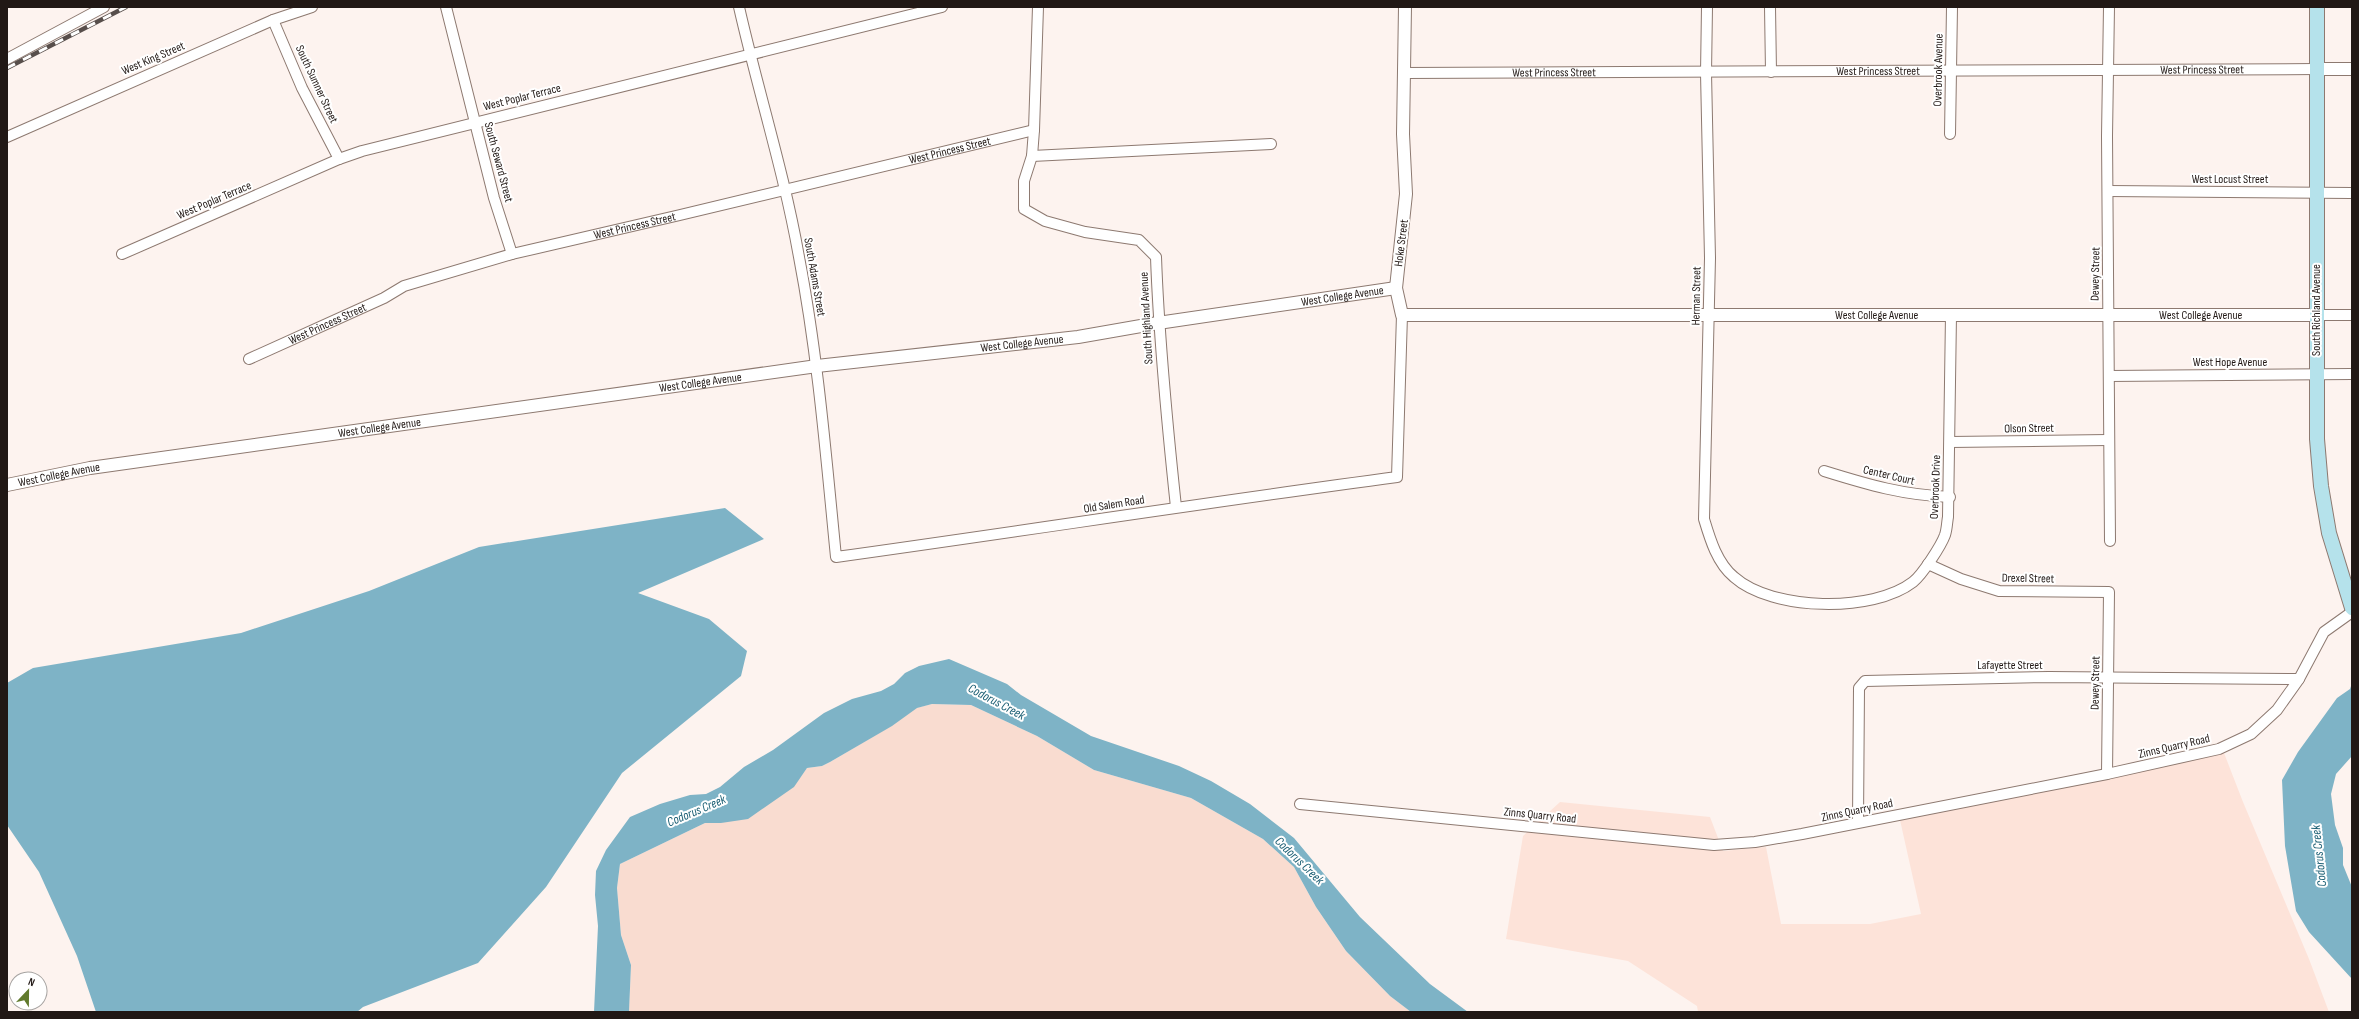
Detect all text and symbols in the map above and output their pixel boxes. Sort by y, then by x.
street label: Overbrook Avenue [1930,33,1947,107]
street label: West King Street [119,38,187,78]
street label: South Sumner Street [292,43,341,126]
street label: West Princess Street [2160,62,2244,78]
street label: West Princess Street [1836,64,1920,79]
street label: West Princess Street [1512,65,1596,81]
street label: West Poplar Terrace [482,81,563,114]
street label: South Seward Street [481,120,517,204]
street label: West Princess Street [907,134,993,168]
street label: West Locust Street [2192,172,2269,187]
street label: West Poplar Terrace [175,178,254,223]
street label: West Princess Street [592,209,677,243]
street label: Hoke Street [1391,218,1412,268]
street label: South Adams Street [800,237,829,318]
street label: Dewey Street [2088,247,2103,301]
street label: South Richland Avenue [2309,264,2324,356]
street label: Herman Street [1688,266,1705,326]
street label: South Highland Avenue [1137,271,1156,364]
street label: West College Avenue [1300,283,1385,310]
street label: West Princess Street [286,300,369,348]
street label: West College Avenue [1835,308,1919,323]
street label: West College Avenue [2159,308,2243,323]
street label: West College Avenue [980,332,1064,356]
street label: West Hope Avenue [2193,355,2267,370]
street label: West College Avenue [658,370,743,396]
street label: West College Avenue [337,415,422,441]
street label: Olson Street [2004,421,2054,436]
street label: Overbrook Drive [1927,454,1944,519]
street label: West College Avenue [17,460,101,491]
street label: Center Court [1862,462,1916,489]
street label: Old Salem Road [1083,492,1146,517]
street label: Drexel Street [2002,571,2055,586]
street label: Dewey Street [2088,656,2103,710]
street label: Lafayette Street [1977,658,2043,673]
water label: Codorus Creek [965,680,1029,724]
street label: Zinns Quarry Road [2137,731,2211,762]
water label: Codorus Creek [665,791,729,830]
street label: Zinns Quarry Road [1820,796,1894,825]
street label: Zinns Quarry Road [1503,804,1577,827]
water label: Codorus Creek [2308,823,2330,888]
water label: Codorus Creek [1271,833,1328,889]
north arrow [8,971,48,1011]
text: N [26,975,37,989]

